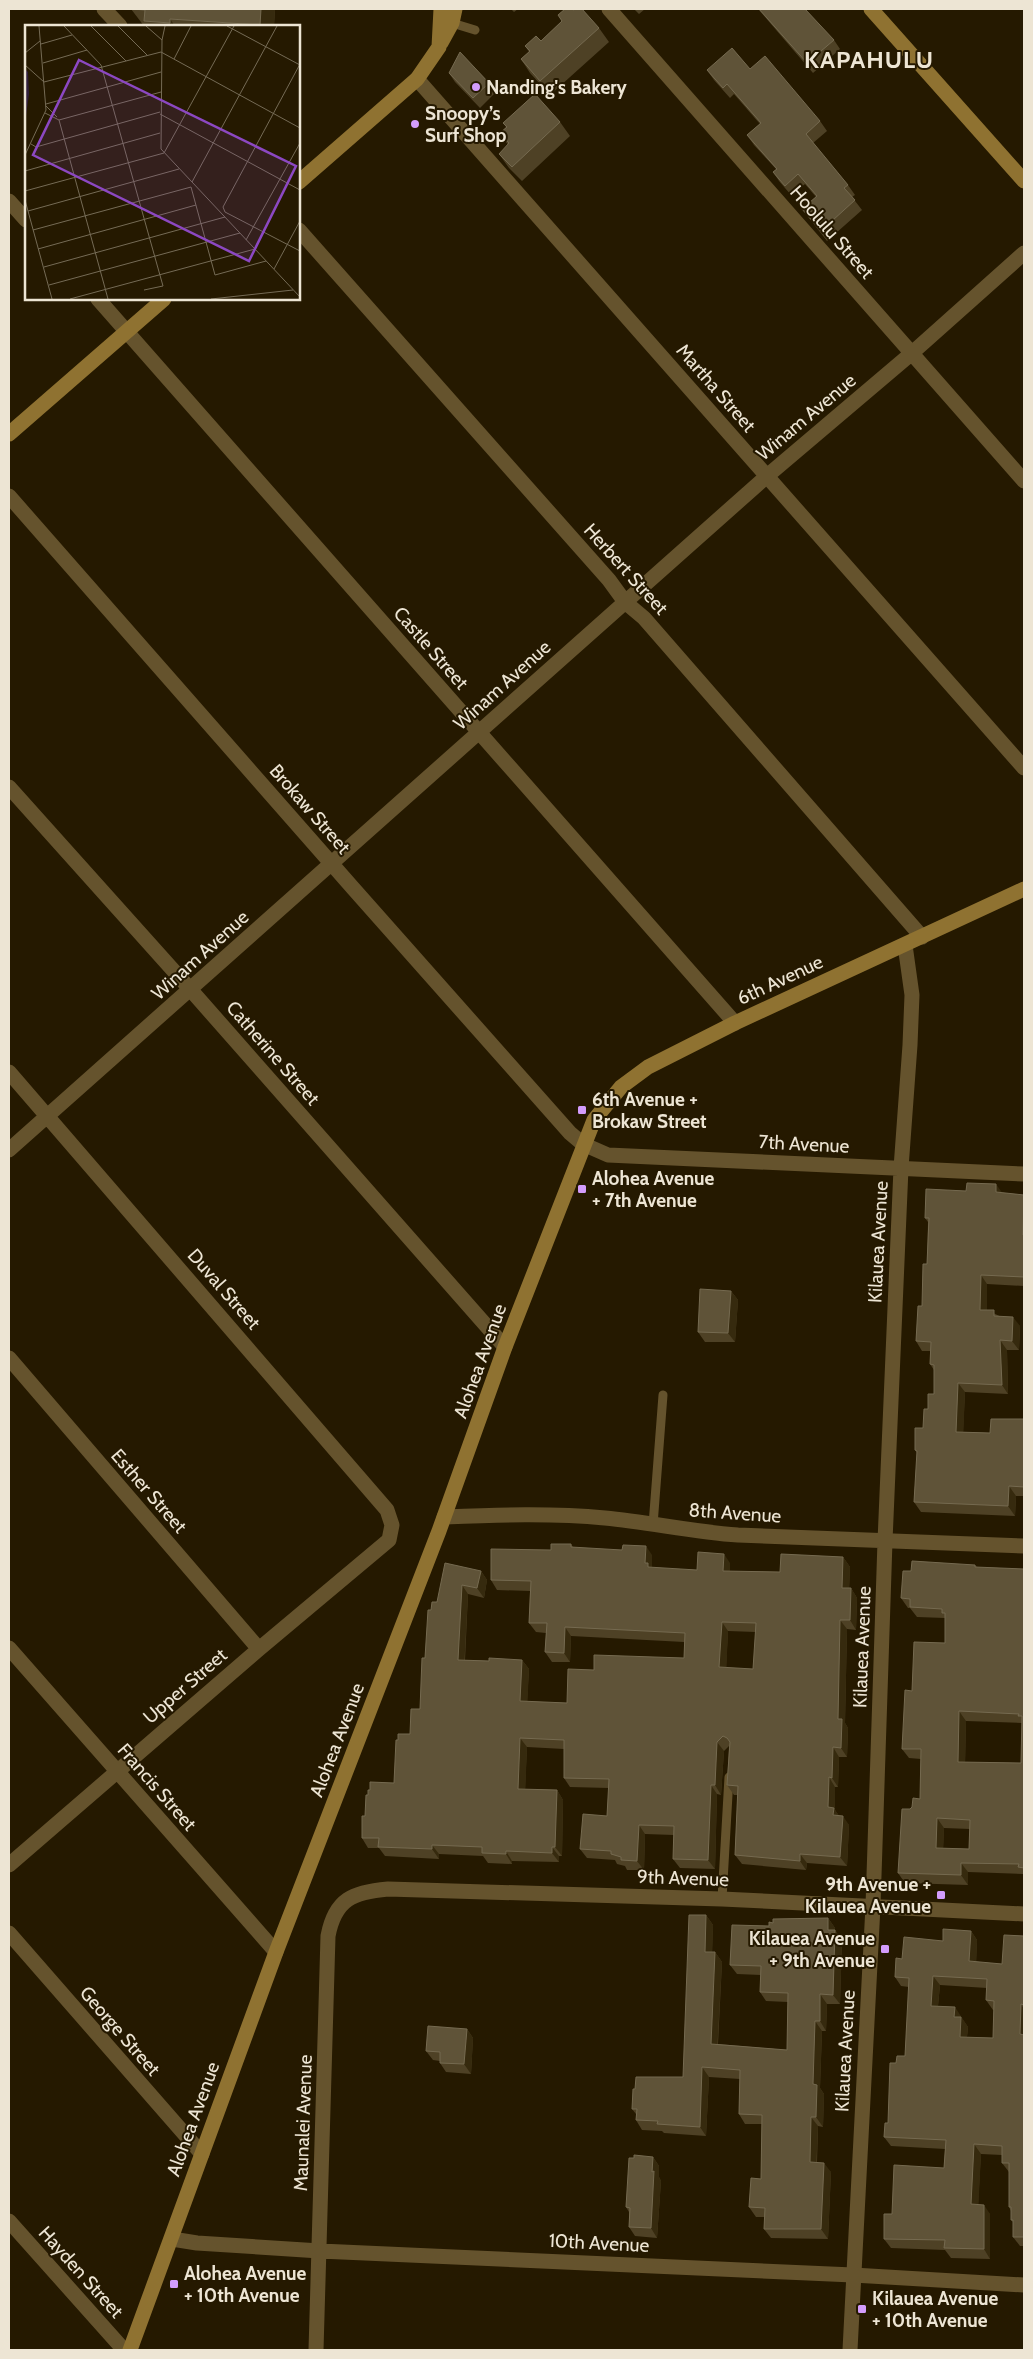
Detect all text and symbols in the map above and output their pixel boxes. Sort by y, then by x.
inset map [25,25,300,300]
district label: KAPAHULU [804,45,934,74]
place label: Nanding's Bakery [486,76,627,99]
marker: Nanding's Bakery [470,81,482,93]
place label: Snoopy’s Surf Shop [425,102,507,147]
marker: Snoopy’s Surf Shop [409,118,421,130]
street label: Hoolulu Street [785,181,879,284]
street label: Martha Street [671,339,761,437]
street label: Winam Avenue [752,369,861,465]
street label: Herbert Street [579,519,673,620]
street label: Castle Street [389,602,474,695]
street label: Winam Avenue [449,635,556,735]
street label: Brokaw Street [265,759,356,859]
street label: Winam Avenue [147,905,254,1005]
street label: 6th Avenue [733,950,827,1010]
street label: Catherine Street [221,996,325,1110]
place label: 6th Avenue + Brokaw Street [592,1088,707,1133]
marker: 6th Avenue + Brokaw Street [576,1104,588,1116]
street label: 7th Avenue [758,1130,850,1158]
place label: Alohea Avenue + 7th Avenue [592,1167,715,1212]
street label: Kilauea Avenue [863,1180,893,1304]
marker: Alohea Avenue + 7th Avenue [576,1183,588,1195]
street label: Duval Street [183,1244,266,1335]
street label: Alohea Avenue [449,1300,511,1421]
street label: Esther Street [106,1444,192,1538]
street label: 8th Avenue [688,1498,782,1528]
street label: Kilauea Avenue [848,1585,876,1708]
street label: Upper Street [138,1643,232,1729]
street label: Alohea Avenue [305,1680,369,1800]
street label: Francis Street [113,1739,202,1836]
street label: 9th Avenue [637,1865,730,1891]
place label: 9th Avenue + Kilauea Avenue [805,1873,931,1918]
marker: 9th Avenue + Kilauea Avenue [935,1889,947,1901]
place label: Kilauea Avenue + 9th Avenue [749,1927,875,1972]
marker: Kilauea Avenue + 9th Avenue [879,1943,891,1955]
street label: George Street [75,1982,165,2081]
street label: Kilauea Avenue [830,1989,860,2113]
street label: Maunalei Avenue [289,2054,317,2192]
street label: Alohea Avenue [162,2058,224,2179]
street label: Hayden Street [34,2221,129,2323]
street label: 10th Avenue [548,2229,650,2257]
place label: Alohea Avenue + 10th Avenue [184,2262,307,2307]
marker: Alohea Avenue + 10th Avenue [168,2278,180,2290]
place label: Kilauea Avenue + 10th Avenue [872,2287,999,2332]
marker: Kilauea Avenue + 10th Avenue [856,2303,868,2315]

